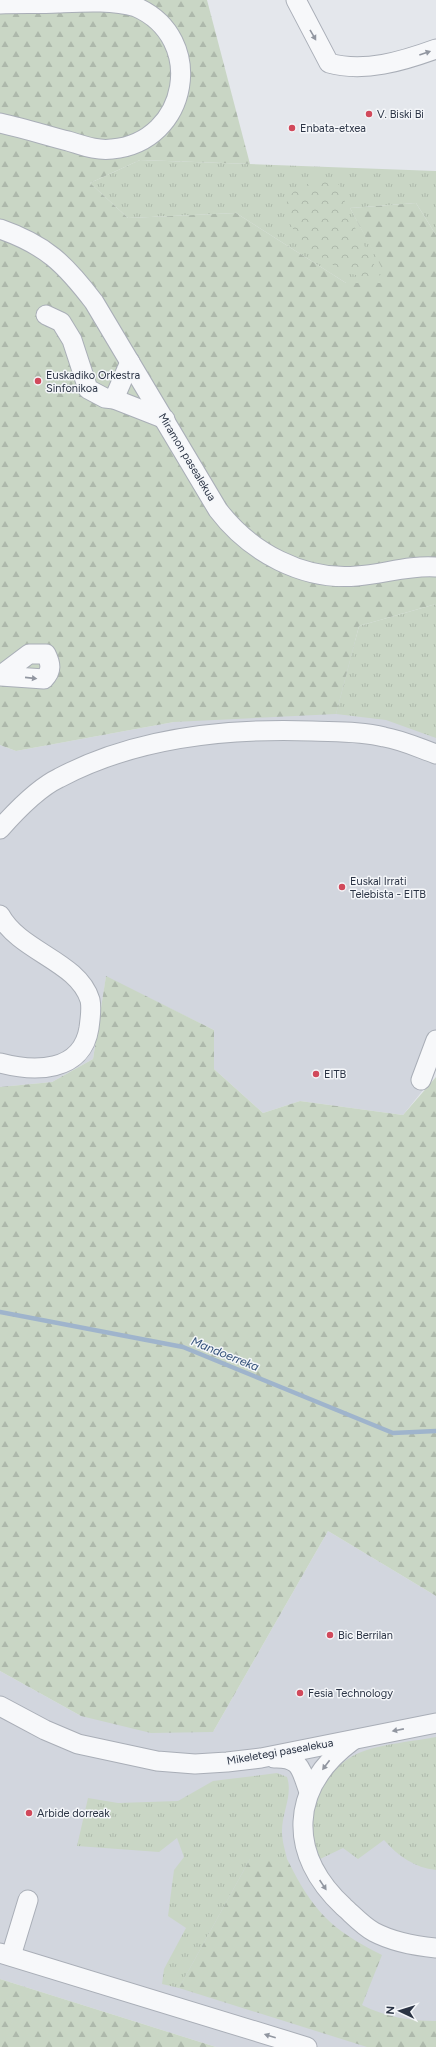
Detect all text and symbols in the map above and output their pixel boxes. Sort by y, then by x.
one-way arrow [310,29,317,41]
one-way arrow [419,50,431,56]
place label: V. Biski Bi [377,108,424,121]
marker: V. Biski Bi [364,109,374,119]
place label: Enbata-etxea [300,122,366,135]
marker: Enbata-etxea [287,123,297,133]
place label: Euskadiko Orkestra Sinfonikoa [46,369,140,395]
marker: Euskadiko Orkestra Sinfonikoa [33,376,43,386]
street label: Miramon pasealekua [156,411,218,503]
one-way arrow [25,675,37,682]
place label: Euskal Irrati Telebista - EITB [350,875,426,901]
marker: Euskal Irrati Telebista - EITB [337,882,347,892]
place label: EITB [324,1068,347,1081]
marker: EITB [311,1069,321,1079]
water label: Mandoerreka [189,1334,261,1374]
place label: Bic Berrilan [338,1629,393,1642]
marker: Bic Berrilan [325,1630,335,1640]
place label: Fesia Technology [308,1687,393,1700]
marker: Fesia Technology [295,1688,305,1698]
one-way arrow [392,1728,404,1734]
street label: Mikeletegi pasealekua [226,1736,334,1768]
one-way arrow [322,1760,330,1771]
place label: Arbide dorreak [37,1807,110,1820]
marker: Arbide dorreak [24,1808,34,1818]
one-way arrow [319,1879,327,1890]
north arrow [380,1991,420,2031]
text: N [384,2006,397,2015]
one-way arrow [264,2033,276,2039]

